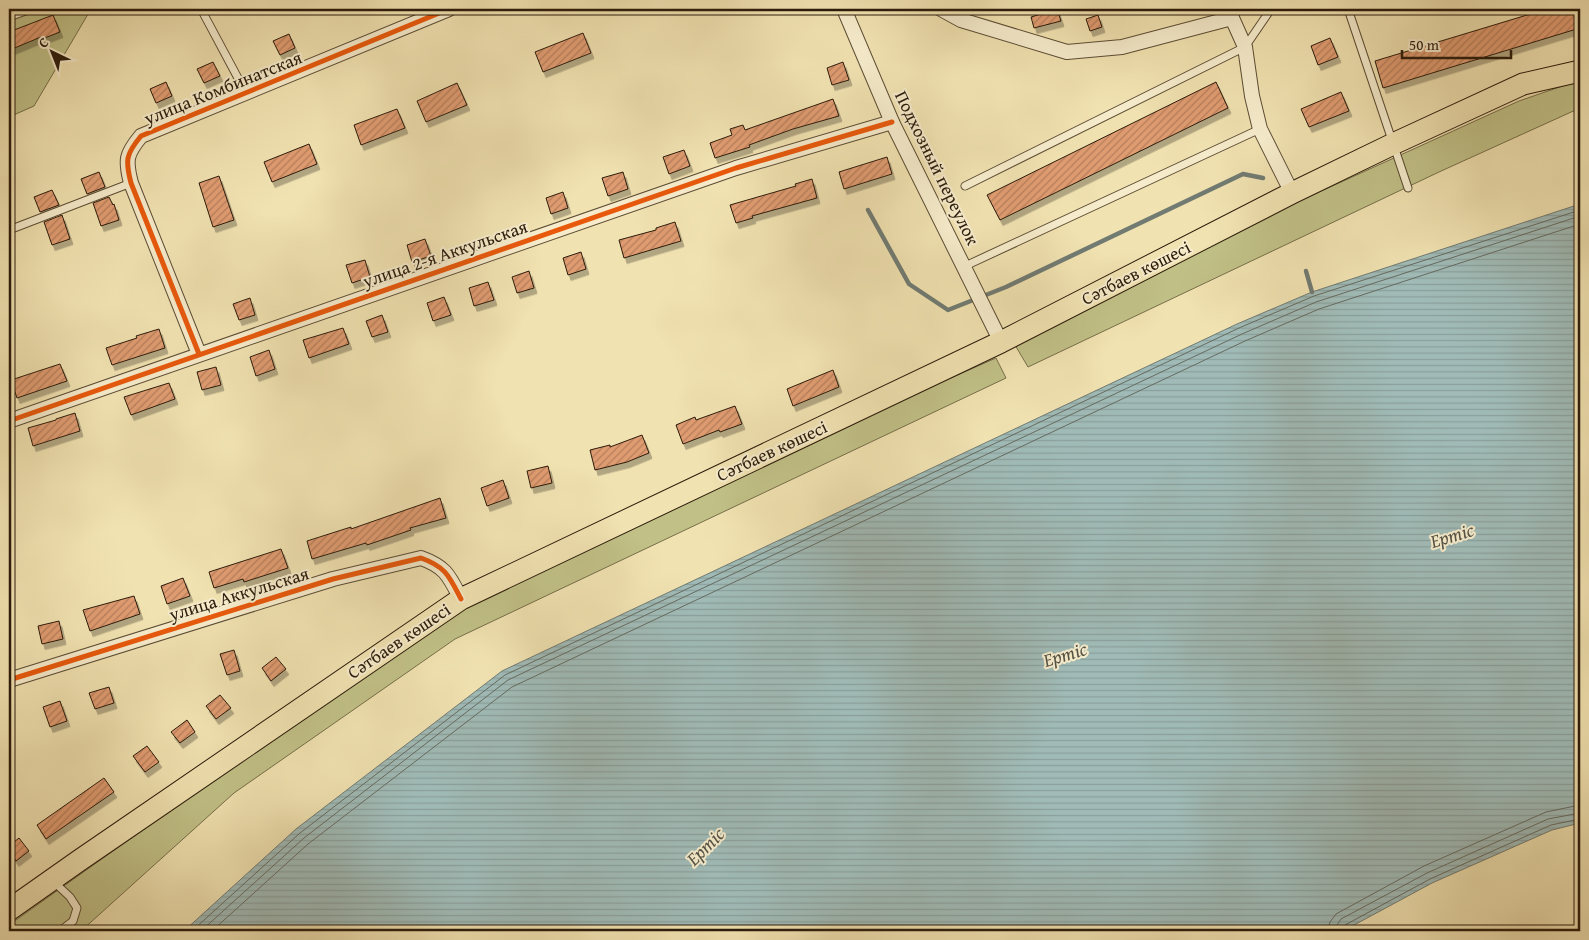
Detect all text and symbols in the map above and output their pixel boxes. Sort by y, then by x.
north arrow [28,28,78,78]
scale bar [1402,28,1510,60]
text: С [33,32,53,53]
text: 50 m [1409,34,1440,55]
street label: улица Комбинатская [139,43,306,132]
street label: Подхозный переулок [888,86,987,250]
street label: улица 2-я Аккульская [358,213,531,295]
street label: Сәтбаев көшесі [1076,233,1195,312]
street label: Сәтбаев көшесі [712,413,832,488]
water label: Ертіс [1426,515,1478,555]
street label: улица Аккульская [165,559,312,628]
street label: Сәтбаев көшесі [342,596,456,685]
water label: Ертіс [1039,634,1091,674]
water label: Ертіс [679,820,731,872]

